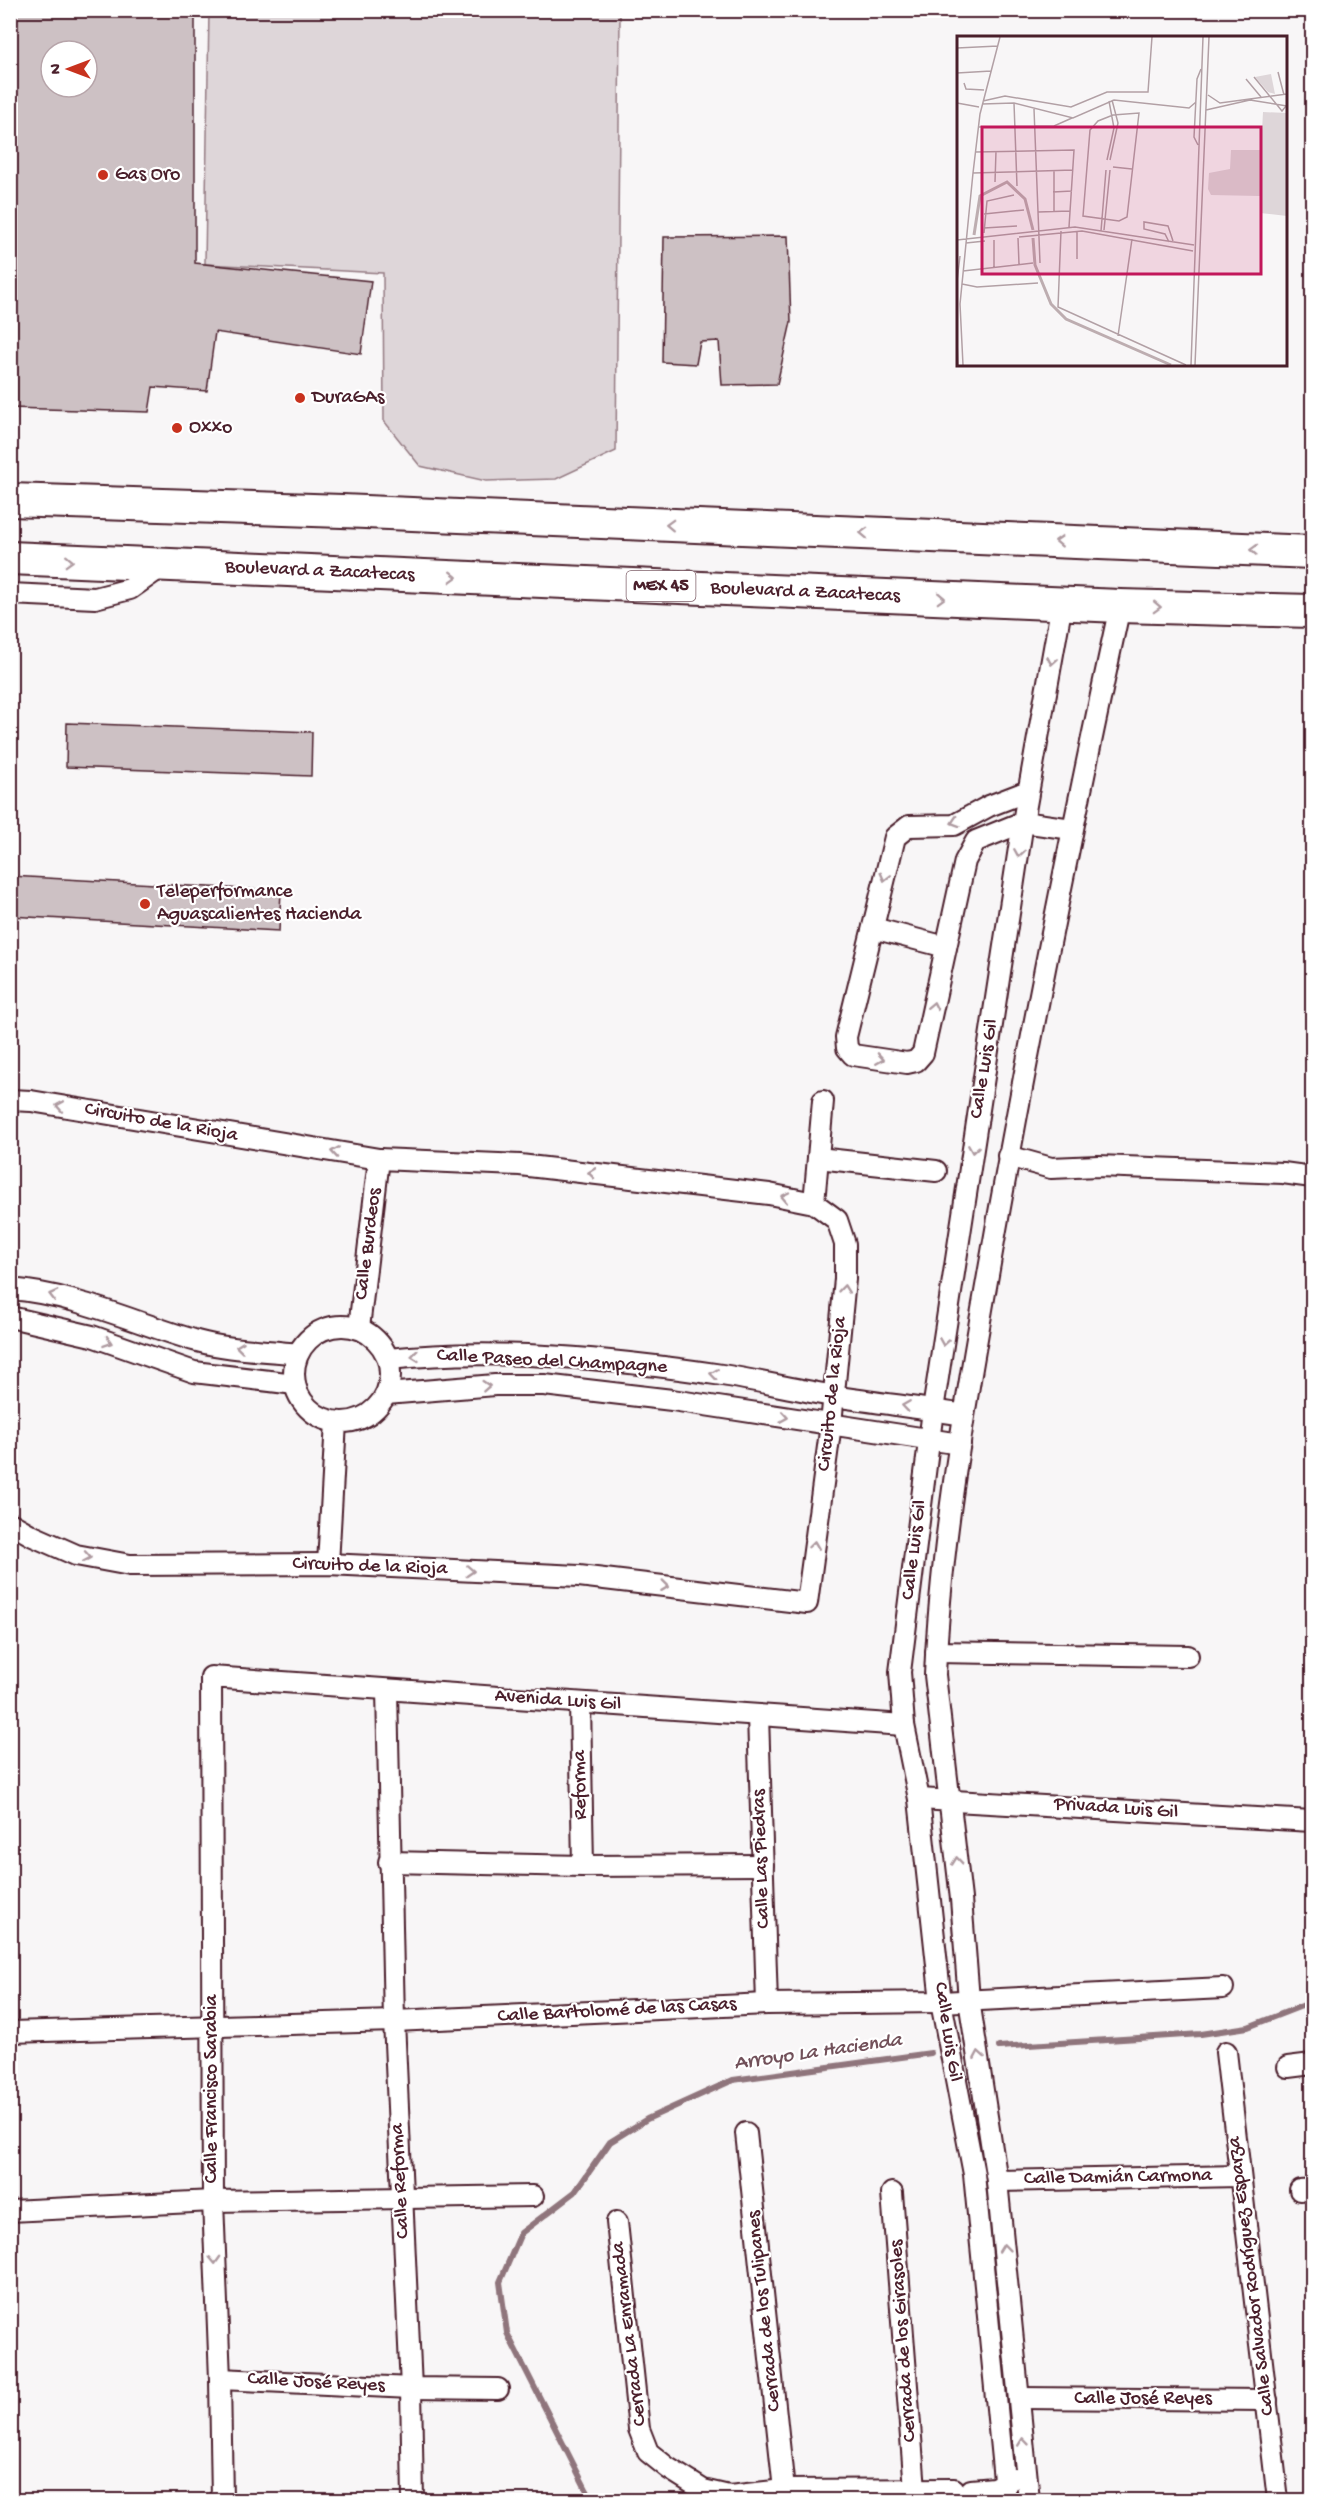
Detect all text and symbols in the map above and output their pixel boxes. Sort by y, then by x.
inset map [957,36,1287,366]
north arrow [39,39,99,99]
text: N [48,63,67,74]
place label: Gas Oro [115,164,180,187]
marker: Gas Oro [96,168,110,182]
place label: DuraGAs [310,387,385,410]
marker: DuraGAs [293,391,307,405]
place label: Oxxo [189,417,232,440]
marker: Oxxo [170,421,184,435]
one-way arrow [665,518,674,531]
one-way arrow [860,527,869,540]
one-way arrow [1055,535,1064,548]
one-way arrow [1250,543,1259,556]
one-way arrow [64,554,73,567]
street label: Boulevard a Zacatecas [223,556,416,587]
one-way arrow [448,571,457,584]
road number: MEX 45 [626,571,696,601]
street label: Boulevard a Zacatecas [709,577,901,608]
one-way arrow [937,592,946,605]
one-way arrow [1152,600,1161,613]
one-way arrow [1046,655,1059,665]
one-way arrow [951,815,961,827]
one-way arrow [1013,848,1025,857]
one-way arrow [880,871,893,881]
place label: Teleperformance Aguascalientes Hacienda [156,881,362,927]
marker: Teleperformance Aguascalientes Hacienda [138,897,152,911]
one-way arrow [926,1002,939,1012]
street label: Calle Luis Gil [966,1018,1004,1120]
one-way arrow [875,1053,884,1065]
street label: Circuito de la Rioja [83,1098,240,1148]
one-way arrow [55,1100,65,1113]
one-way arrow [967,1144,980,1154]
one-way arrow [330,1146,340,1159]
one-way arrow [587,1168,596,1180]
street label: Calle Burdeos [351,1186,387,1301]
one-way arrow [781,1191,791,1204]
one-way arrow [837,1284,850,1293]
one-way arrow [48,1289,58,1302]
street label: Circuito de la Rioja [813,1315,853,1472]
one-way arrow [102,1334,113,1347]
one-way arrow [938,1337,950,1347]
one-way arrow [235,1341,245,1354]
street label: Calle Paseo del Champagne [436,1344,669,1380]
one-way arrow [410,1349,420,1362]
one-way arrow [709,1369,719,1381]
one-way arrow [482,1380,491,1393]
one-way arrow [902,1401,911,1413]
one-way arrow [779,1410,789,1423]
street label: Calle Luis Gil [897,1499,933,1601]
one-way arrow [808,1540,820,1549]
one-way arrow [82,1550,92,1563]
street label: Circuito de la Rioja [292,1553,449,1581]
one-way arrow [466,1564,475,1577]
one-way arrow [660,1579,669,1592]
street label: Avenida Luis Gil [494,1685,622,1717]
street label: Reforma [569,1749,593,1820]
street label: Calle Las Piedras [748,1788,776,1929]
street label: Privada Luis Gil [1052,1793,1179,1825]
one-way arrow [951,1857,964,1866]
street label: Calle Luis Gil [928,1981,966,2083]
street label: Calle Bartolomé de las Casas [497,1993,738,2029]
street label: Calle Francisco Sarabia [201,1994,224,2183]
water label: Arroyo La Hacienda [733,2029,905,2077]
one-way arrow [973,2050,986,2060]
street label: Calle Reforma [386,2122,416,2239]
street label: Calle Salvador Rodríguez Esparza [1223,2134,1281,2417]
street label: Calle Damián Carmona [1024,2165,1213,2191]
street label: Cerrada de los Tulipanes [743,2209,787,2412]
street label: Cerrada de los Girasoles [885,2239,923,2443]
street label: Cerrada La Enramada [607,2240,653,2427]
one-way arrow [998,2244,1011,2253]
one-way arrow [209,2255,222,2264]
street label: Calle José Reyes [247,2368,386,2398]
street label: Calle José Reyes [1074,2388,1212,2411]
one-way arrow [1017,2438,1030,2447]

